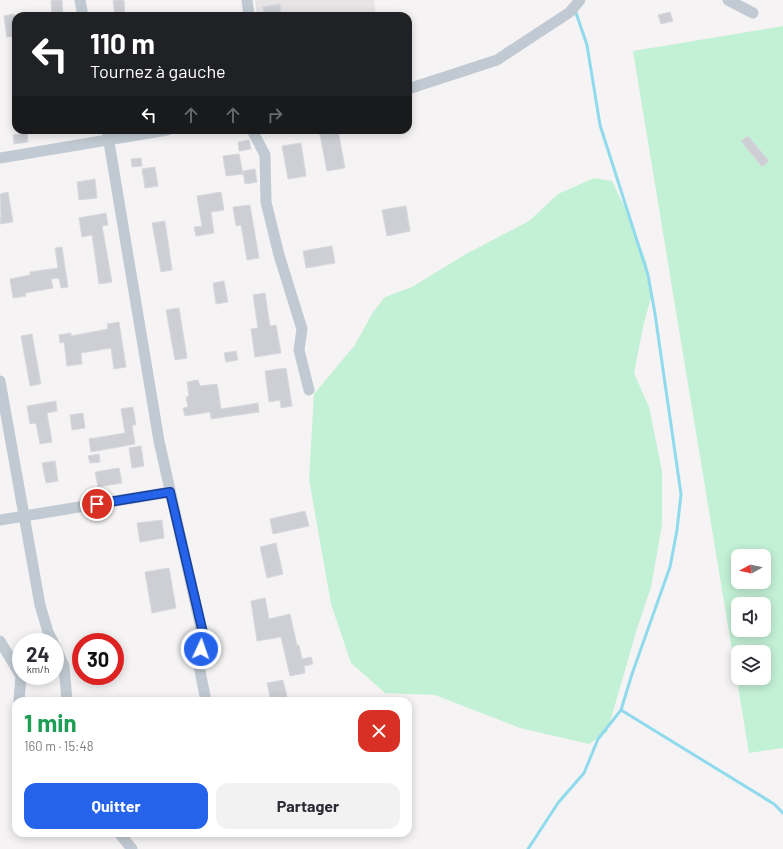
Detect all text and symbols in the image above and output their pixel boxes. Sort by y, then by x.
text: 110 m [90,26,155,60]
icon: left [24,28,76,80]
text: Tournez à gauche [90,60,226,82]
icon: left [138,104,160,126]
icon: ahead [180,104,202,126]
icon: ahead [222,104,244,126]
icon: right [264,104,286,126]
pin [80,487,114,521]
icon: arrive [86,493,108,515]
north arrow [731,549,771,589]
map controls [731,549,771,685]
button: sound [731,597,771,637]
position arrow [180,628,222,670]
speed limit sign: 30 [72,633,124,685]
text: 24 [26,642,50,666]
button: layers [731,645,771,685]
text: km/h [27,663,49,675]
text: 1 min [24,708,77,737]
button: close [358,710,400,752]
text: 160 m · 15:48 [24,738,93,754]
button: Quitter [24,783,208,829]
button: Partager [216,783,400,829]

